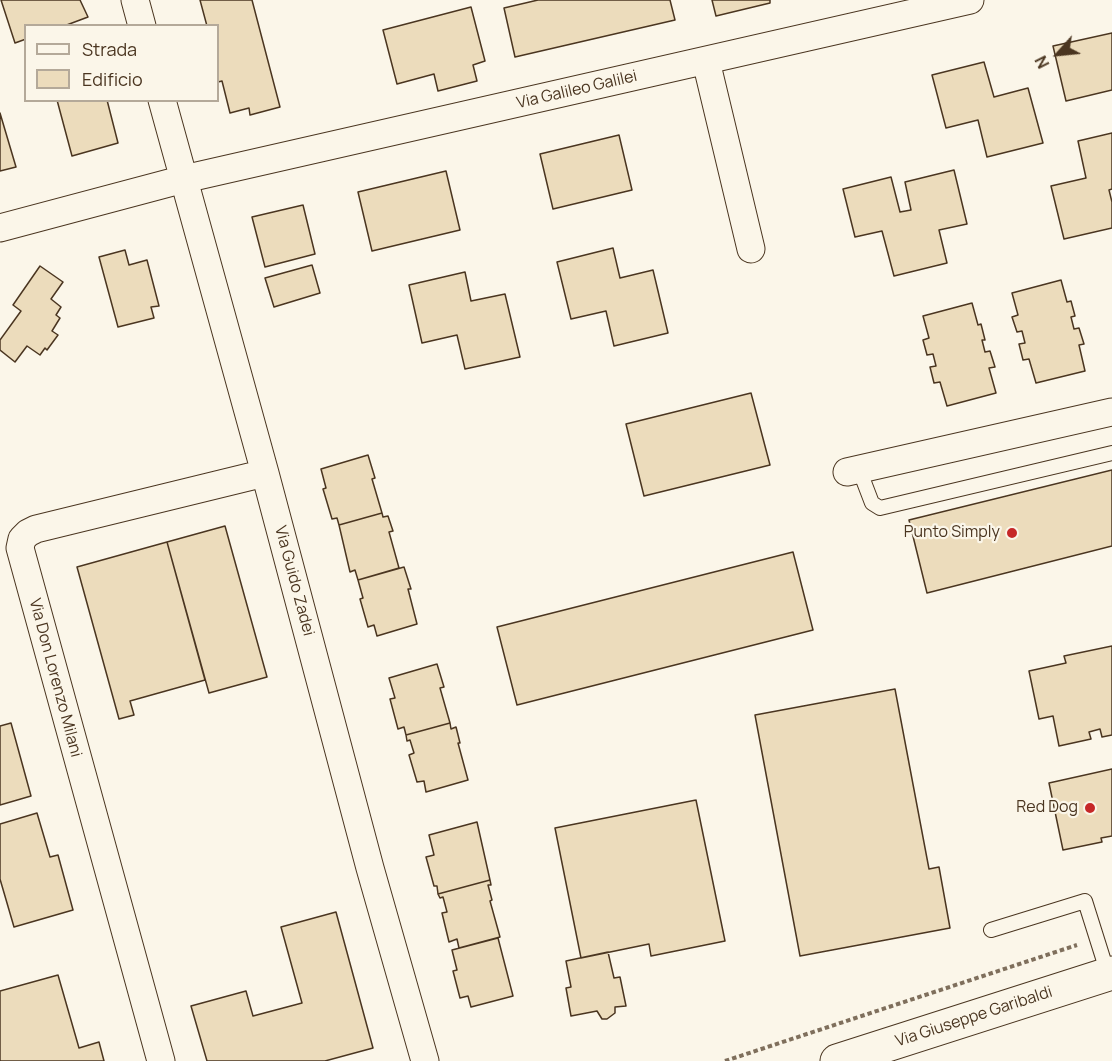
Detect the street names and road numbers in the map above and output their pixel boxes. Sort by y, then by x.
street label: Via Galileo Galilei [515,67,639,113]
street label: Via Guido Zadei [270,524,318,638]
street label: Via Don Lorenzo Milani [25,597,85,759]
street label: Via Giuseppe Garibaldi [893,983,1055,1051]

